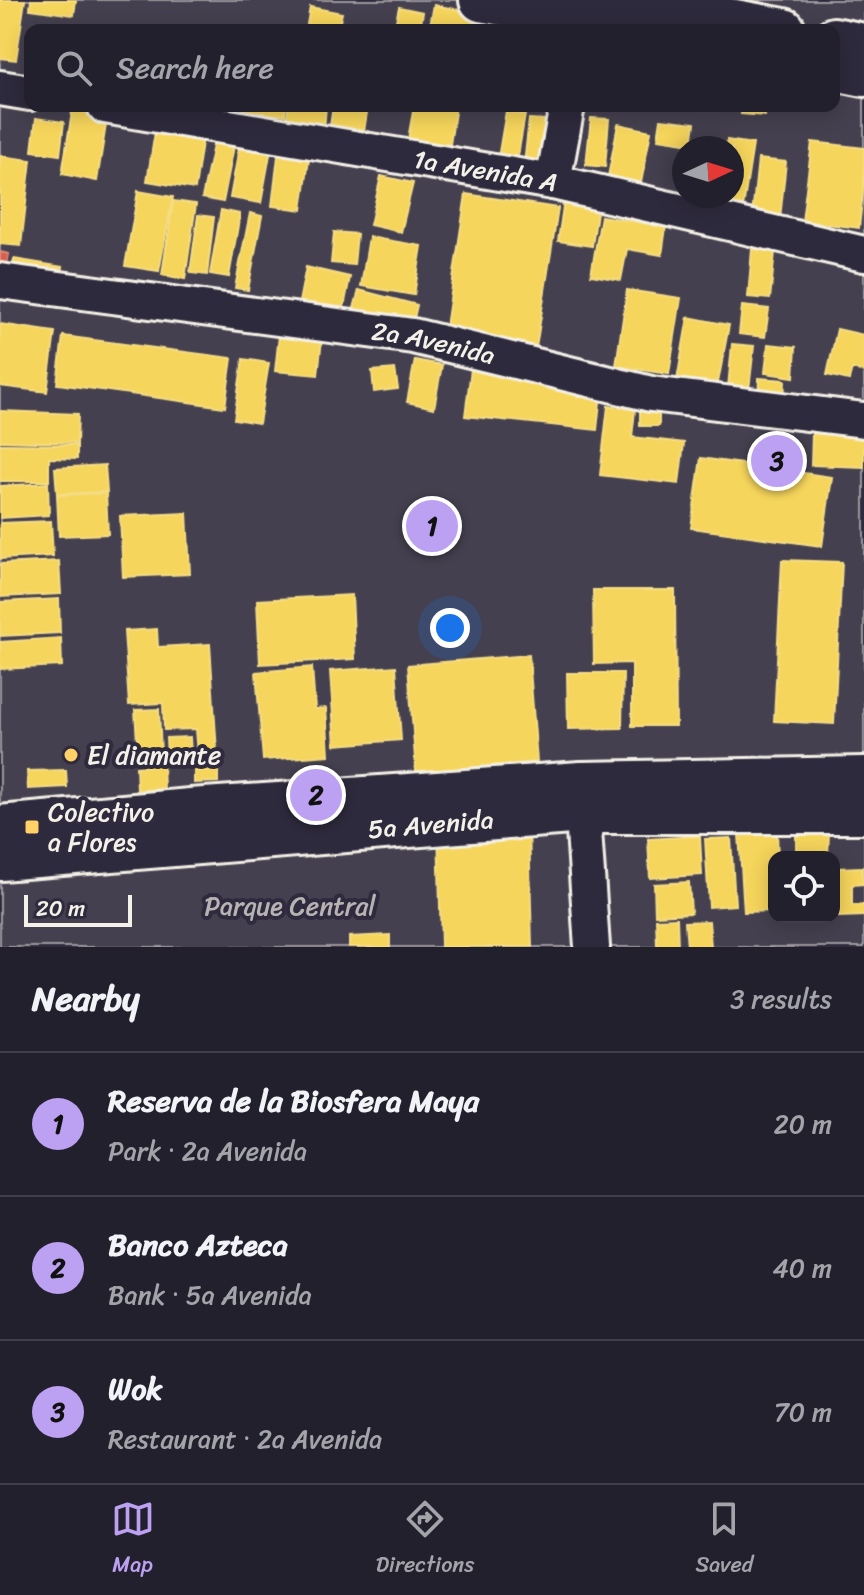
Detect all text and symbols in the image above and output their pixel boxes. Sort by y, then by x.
search box [24,24,840,112]
text: Search here [116,41,274,95]
icon: search [52,46,96,90]
street label: 1a Avenida A [410,136,561,205]
north arrow [672,136,744,208]
street label: 2a Avenida [369,308,500,378]
pin: 3 [751,431,803,491]
pin: 1 [406,496,458,556]
your location [430,608,470,648]
place label: El diamante [87,732,221,778]
marker: El diamante [62,746,80,764]
pin: 2 [290,765,342,825]
place label: Colectivo a Flores [48,789,154,865]
street label: 5a Avenida [366,796,495,852]
marker: Colectivo a Flores [23,818,41,836]
map controls [768,851,840,923]
button: locate [768,851,840,923]
park label: Parque Central [204,883,376,929]
text: 20 m [36,889,85,928]
scale bar [24,891,132,927]
text: Nearby [32,969,140,1029]
text: 3 results [730,976,832,1022]
text: Reserva de la Biosfera Maya [108,1074,479,1128]
text: 1 [52,1101,64,1147]
text: 20 m [774,1101,832,1147]
text: Park · 2a Avenida [108,1128,307,1174]
text: Banco Azteca [108,1218,288,1272]
text: 2 [50,1245,66,1291]
text: 40 m [773,1245,832,1291]
text: Bank · 5a Avenida [108,1272,312,1318]
text: Wok [108,1362,162,1416]
text: 3 [51,1389,65,1435]
text: 70 m [774,1389,832,1435]
text: Restaurant · 2a Avenida [108,1416,382,1462]
tab: Map [111,1497,155,1584]
tab: Directions [376,1497,474,1584]
tab: Saved [695,1497,753,1584]

